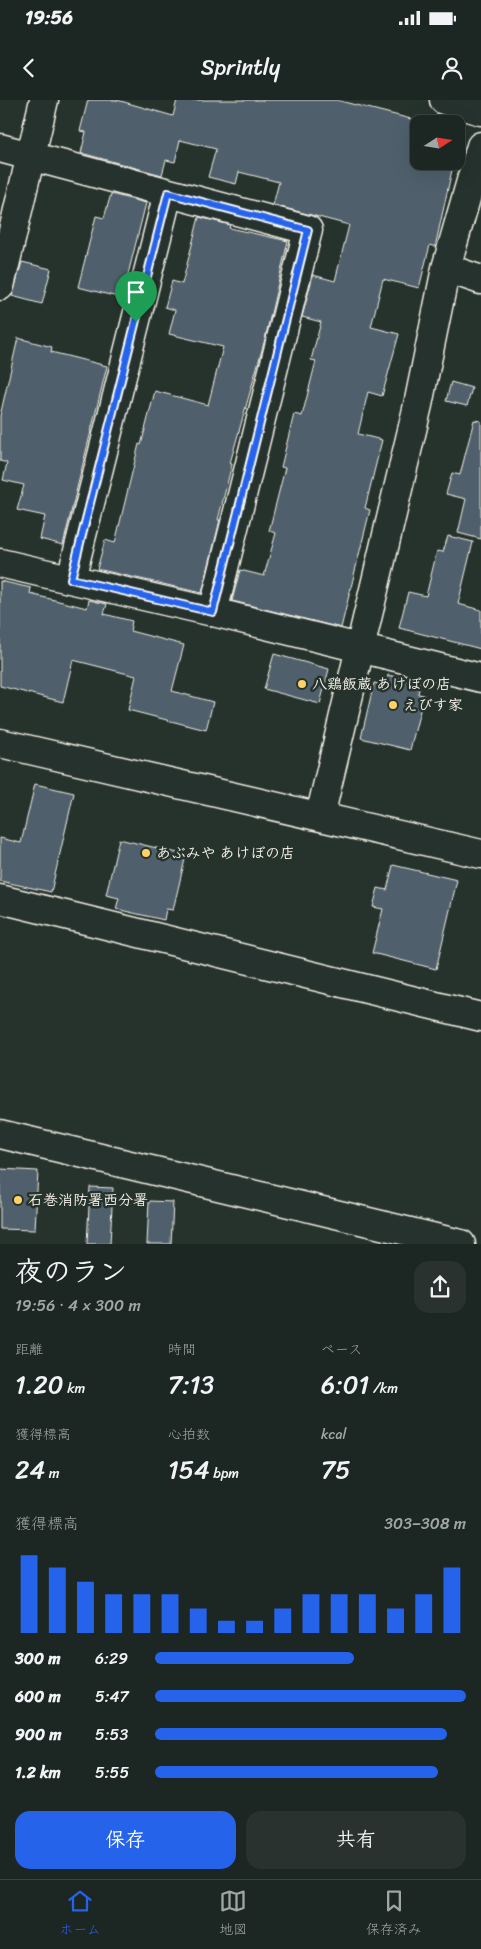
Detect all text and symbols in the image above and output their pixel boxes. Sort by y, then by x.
text: 19:56 [25,1,73,34]
text: Sprintly [201,48,280,87]
icon: back [15,54,43,82]
icon: person [438,54,466,82]
north arrow [410,115,465,170]
map controls [410,115,465,170]
pin [115,271,157,322]
icon: arrive [122,278,150,306]
place label: 八鶏飯蔵 あけぼの店 [312,671,451,697]
marker: 八鶏飯蔵 あけぼの店 [296,678,308,690]
place label: えびす家 [403,692,463,718]
marker: えびす家 [387,699,399,711]
place label: あぶみや あけぼの店 [156,840,295,866]
marker: あぶみや あけぼの店 [140,847,152,859]
place label: 石巻消防署西分署 [28,1187,148,1213]
marker: 石巻消防署西分署 [12,1194,24,1206]
text: 夜のラン [15,1247,127,1296]
button: share [414,1261,466,1313]
text: 19:56 · 4 × 300 m [15,1291,141,1320]
text: 距離 [15,1337,43,1362]
text: 時間 [168,1337,196,1362]
text: ペース [321,1337,362,1362]
text: 1.20 [15,1362,64,1407]
text: 7:13 [168,1362,214,1407]
text: 6:01 [321,1362,369,1407]
text: km [64,1376,85,1401]
text: /km [369,1376,398,1401]
text: 獲得標高 [15,1422,71,1447]
text: 心拍数 [168,1422,210,1447]
text: kcal [321,1422,346,1447]
text: 24 [15,1447,45,1492]
text: 154 [168,1447,210,1492]
text: 75 [321,1447,351,1492]
text: m [45,1461,59,1486]
text: bpm [210,1461,239,1486]
text: 獲得標高 [15,1509,79,1538]
text: 303–308 m [384,1509,466,1538]
text: 300 m [15,1644,60,1673]
text: 6:29 [95,1644,128,1673]
text: 600 m [15,1682,61,1711]
text: 5:47 [95,1682,129,1711]
text: 900 m [15,1720,62,1749]
text: 5:53 [95,1720,128,1749]
text: 1.2 km [15,1758,61,1787]
text: 5:55 [95,1758,129,1787]
button: 保存 [15,1811,236,1869]
button: 共有 [246,1811,466,1869]
tab: ホーム [59,1887,101,1942]
tab: 地図 [219,1887,247,1942]
tab: 保存済み [366,1887,422,1942]

